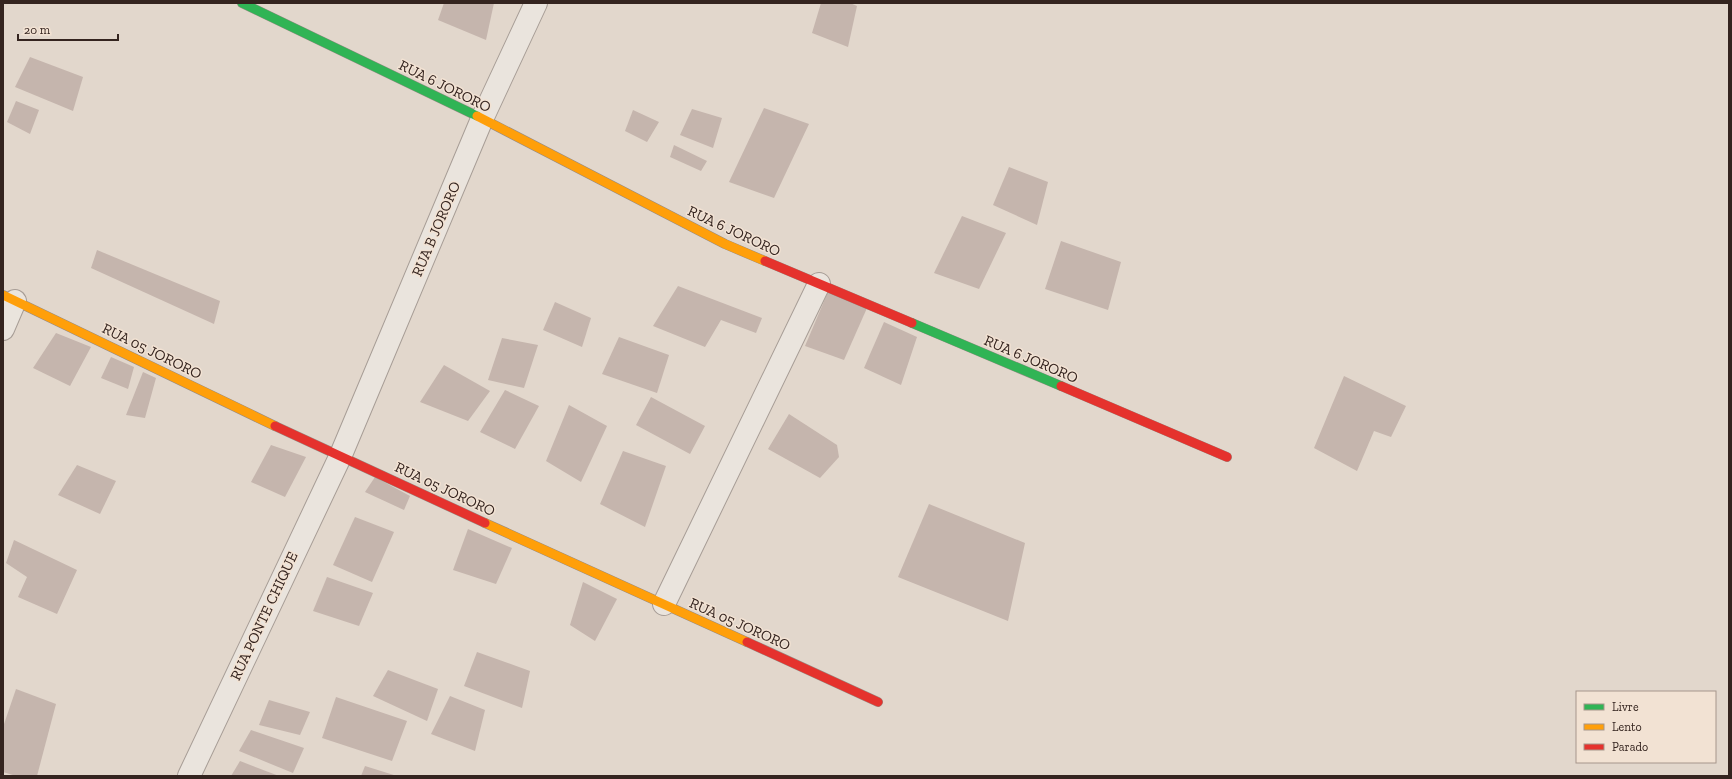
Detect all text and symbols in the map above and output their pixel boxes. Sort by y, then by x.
scale bar [18,16,118,42]
text: 20 m [24,23,51,37]
street label: RUA 6 JORORO [396,56,494,116]
street label: RUA B JORORO [408,179,464,279]
street label: RUA 6 JORORO [685,202,783,260]
street label: RUA 05 JORORO [99,319,205,383]
street label: RUA 6 JORORO [981,331,1081,387]
street label: RUA 05 JORORO [392,458,498,520]
street label: RUA PONTE CHIQUE [226,549,302,683]
street label: RUA 05 JORORO [687,594,793,654]
legend [1576,691,1716,763]
text: Livre [1612,700,1639,714]
text: Lento [1612,720,1642,734]
text: Parado [1612,740,1648,754]

